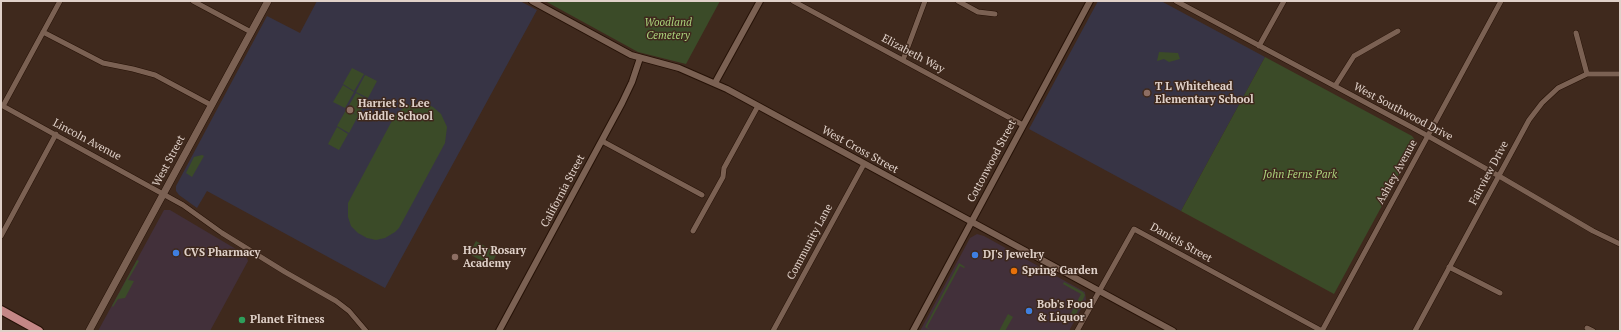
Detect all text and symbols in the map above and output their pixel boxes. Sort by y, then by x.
park label: Woodland Cemetery [644,16,692,42]
street label: Elizabeth Way [879,32,947,76]
place label: T L Whitehead Elementary School [1155,80,1254,106]
street label: West Southwood Drive [1351,80,1455,144]
marker: T L Whitehead Elementary School [1142,88,1152,98]
place label: Harriet S. Lee Middle School [358,97,433,123]
marker: Harriet S. Lee Middle School [345,105,355,115]
street label: Lincoln Avenue [51,116,123,164]
street label: Cottonwood Street [965,117,1019,205]
street label: West Cross Street [819,123,901,177]
street label: West Street [150,133,188,189]
street label: Ashley Avenue [1374,137,1420,207]
street label: Fairview Drive [1467,139,1511,207]
street label: California Street [538,152,588,230]
park label: John Ferns Park [1263,168,1337,182]
street label: Community Lane [784,202,836,282]
street label: Daniels Street [1148,221,1214,265]
place label: Holy Rosary Academy [463,244,526,270]
place label: CVS Pharmacy [184,246,260,260]
marker: CVS Pharmacy [171,248,181,258]
place label: DJ's Jewelry [983,248,1044,262]
marker: DJ's Jewelry [970,250,980,260]
marker: Holy Rosary Academy [450,252,460,262]
place label: Spring Garden [1022,264,1098,278]
marker: Spring Garden [1009,266,1019,276]
place label: Bob's Food & Liquor [1037,298,1093,324]
marker: Bob's Food & Liquor [1024,306,1034,316]
place label: Planet Fitness [250,313,324,327]
marker: Planet Fitness [237,315,247,325]

